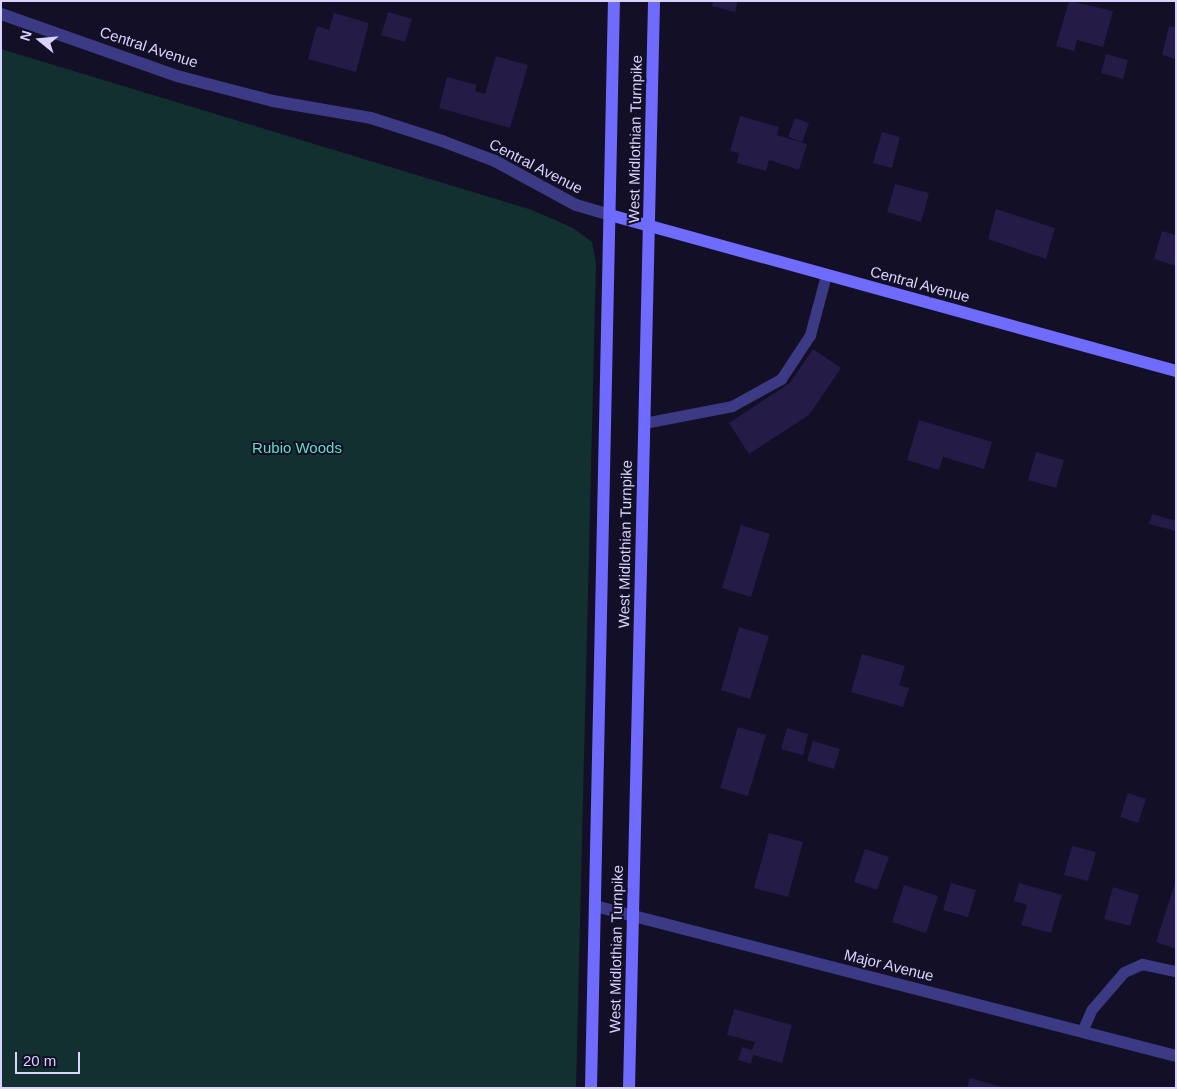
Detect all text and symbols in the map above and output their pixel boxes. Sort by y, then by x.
north arrow [15,15,65,65]
street label: Central Avenue [97,23,201,71]
text: N [17,28,35,43]
street label: West Midlothian Turnpike [625,55,645,223]
street label: Central Avenue [486,135,586,197]
street label: Central Avenue [868,262,972,306]
park label: Rubio Woods [252,439,342,457]
street label: West Midlothian Turnpike [615,460,635,628]
street label: West Midlothian Turnpike [606,865,626,1033]
street label: Major Avenue [842,945,936,985]
scale bar [18,1042,82,1074]
text: 20 m [23,1052,56,1069]

